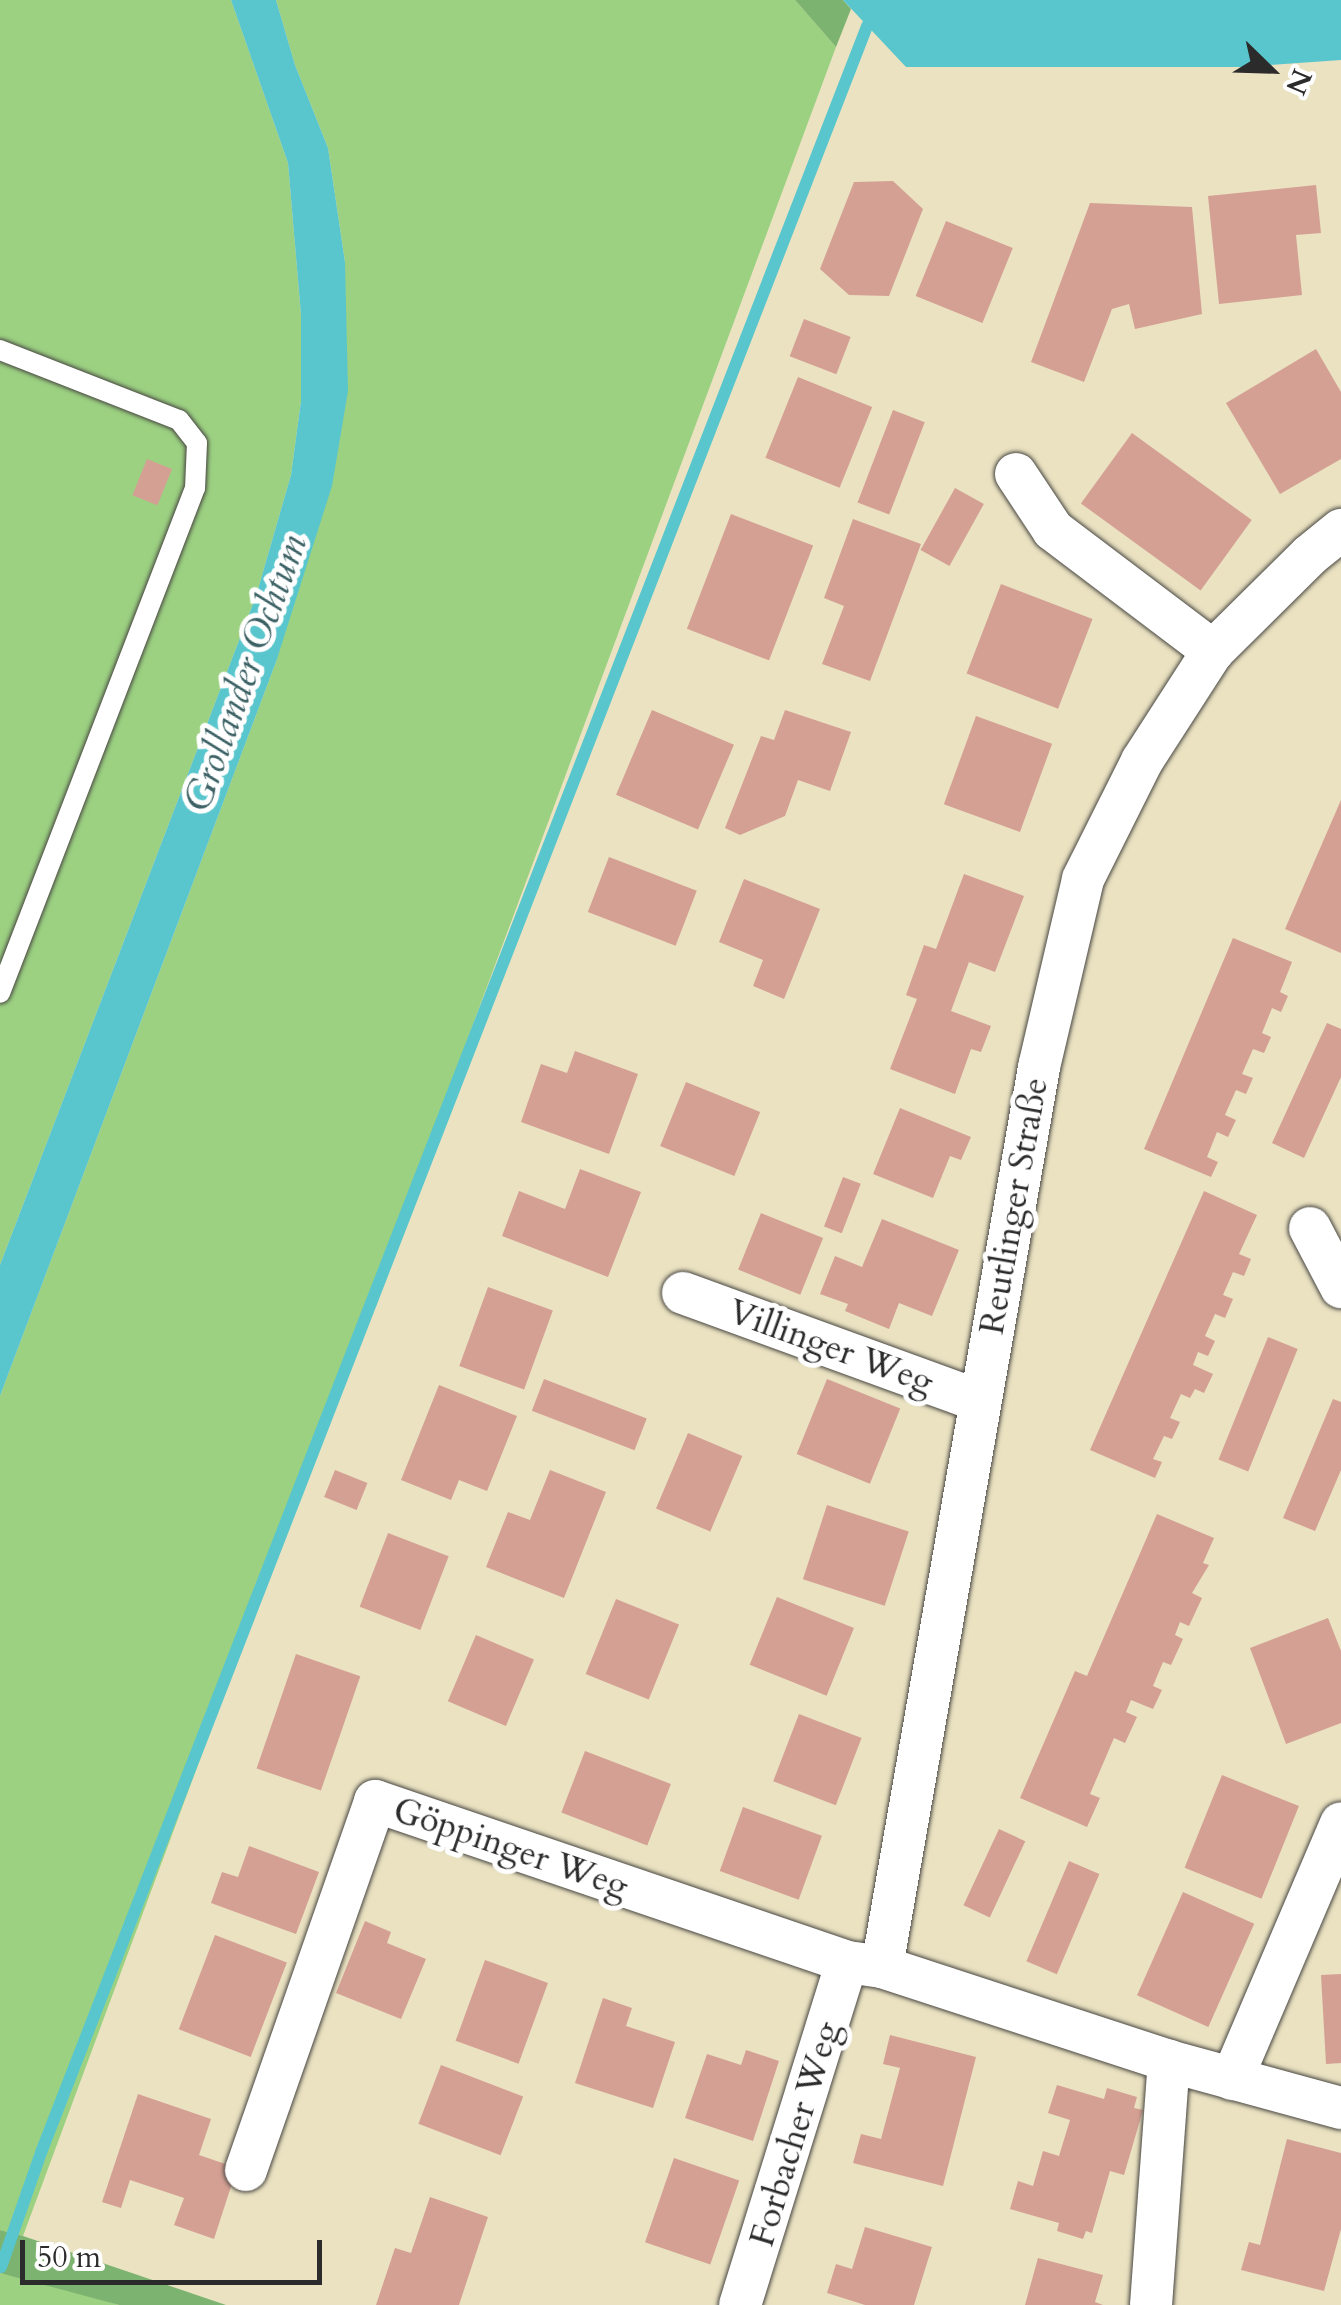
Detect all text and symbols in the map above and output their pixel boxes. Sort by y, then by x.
north arrow [1221,20,1321,120]
text: N [1276,63,1321,100]
water label: Grollander Ochtum [175,528,317,818]
street label: Reutlinger Straße [971,1074,1057,1338]
street label: Villinger Weg [723,1291,939,1403]
street label: Göppinger Weg [388,1788,634,1908]
street label: Forbacher Weg [741,2016,849,2252]
scale bar [25,2220,328,2282]
text: 50 m [37,2237,101,2278]

